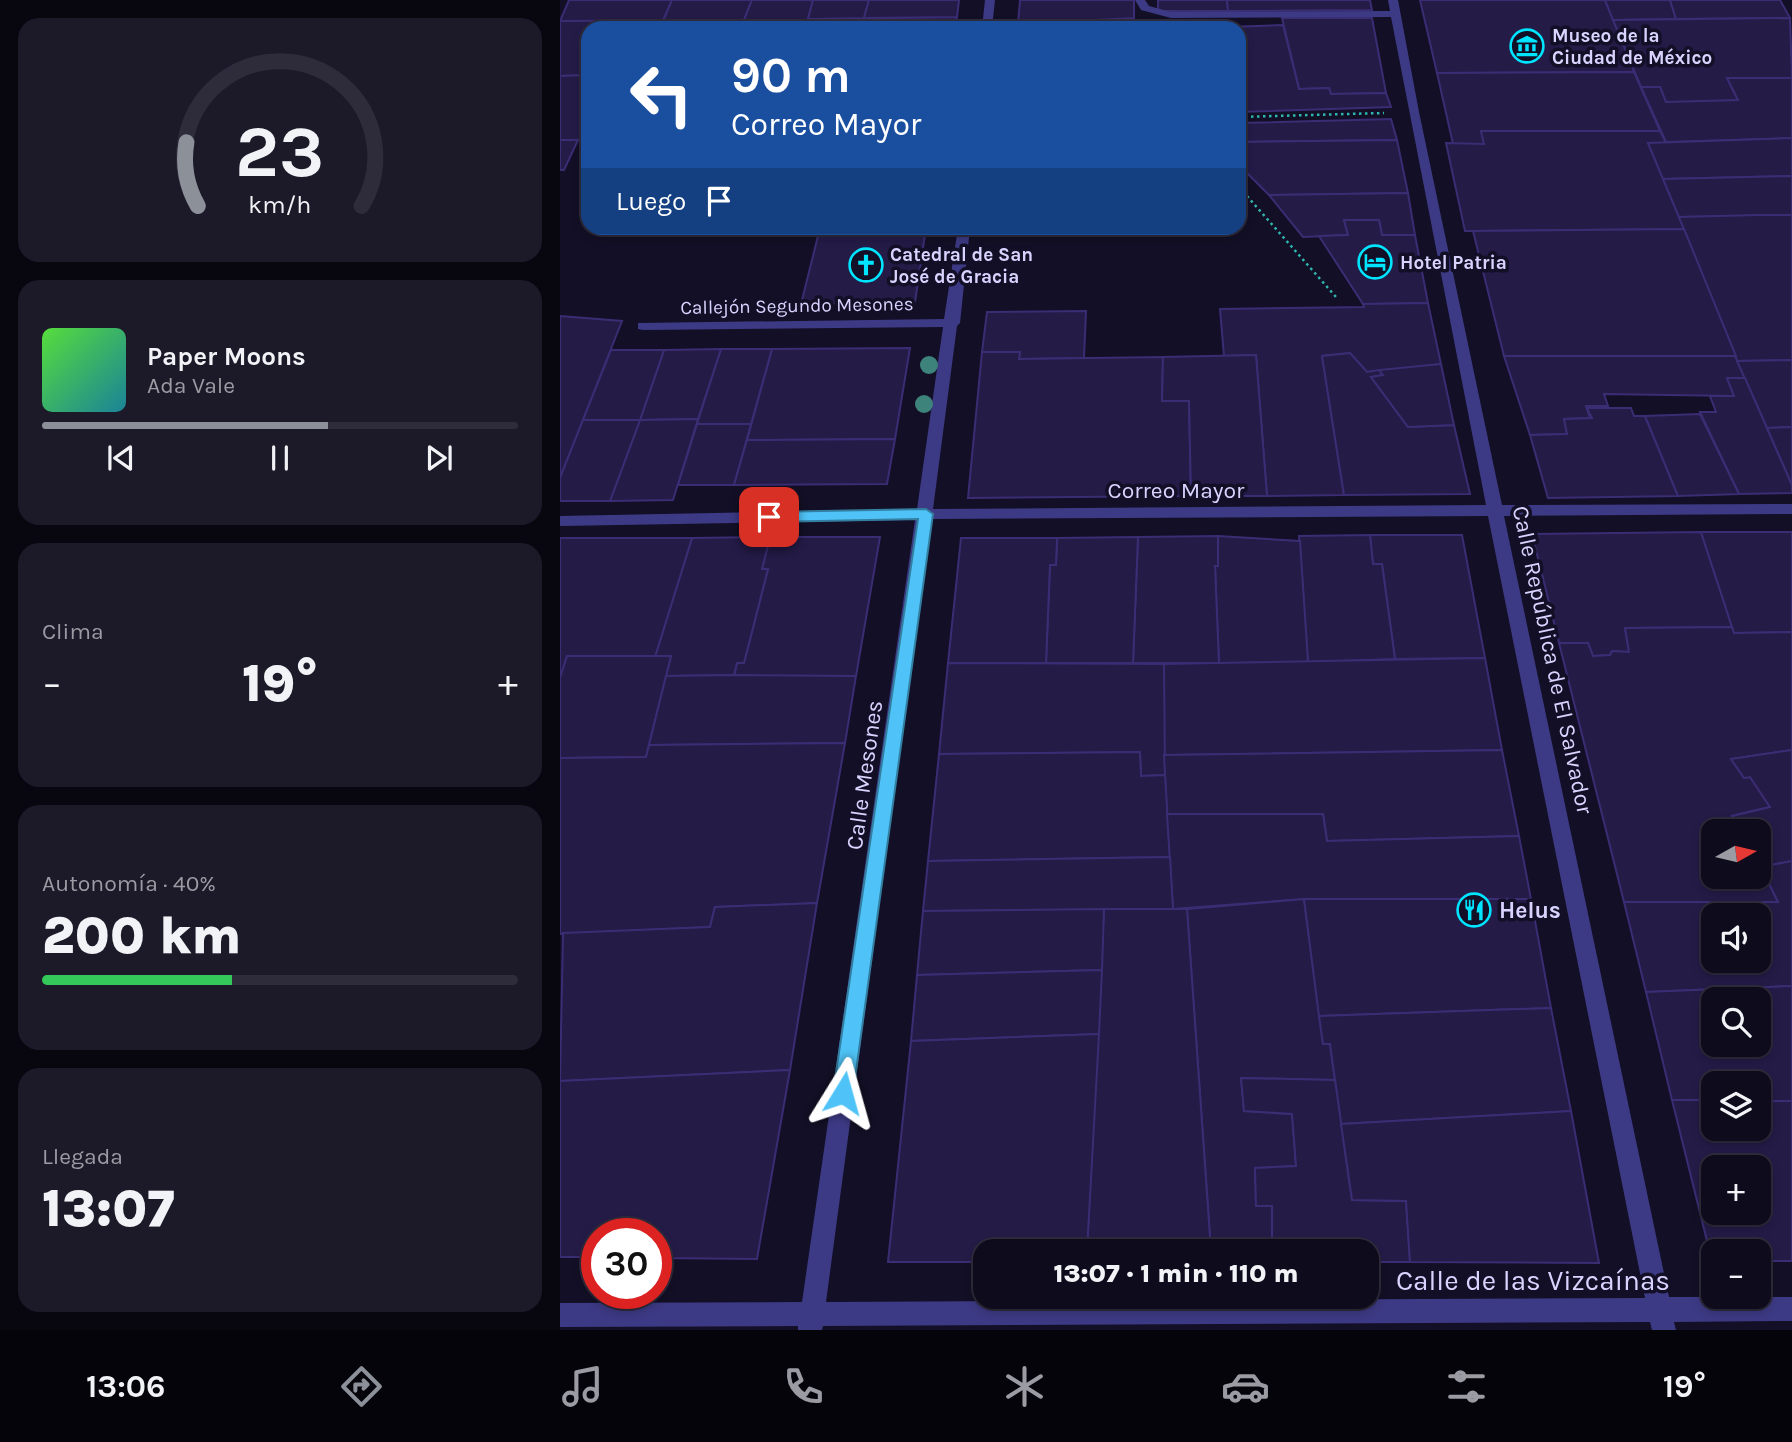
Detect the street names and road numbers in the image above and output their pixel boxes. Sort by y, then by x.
street label: Callejón Segundo Mesones [680,293,914,319]
street label: Correo Mayor [1108,477,1245,504]
street label: Calle República de El Salvador [1507,503,1599,817]
street label: Calle Mesones [841,699,888,852]
street label: Calle de las Vizcaínas [1396,1264,1670,1297]

